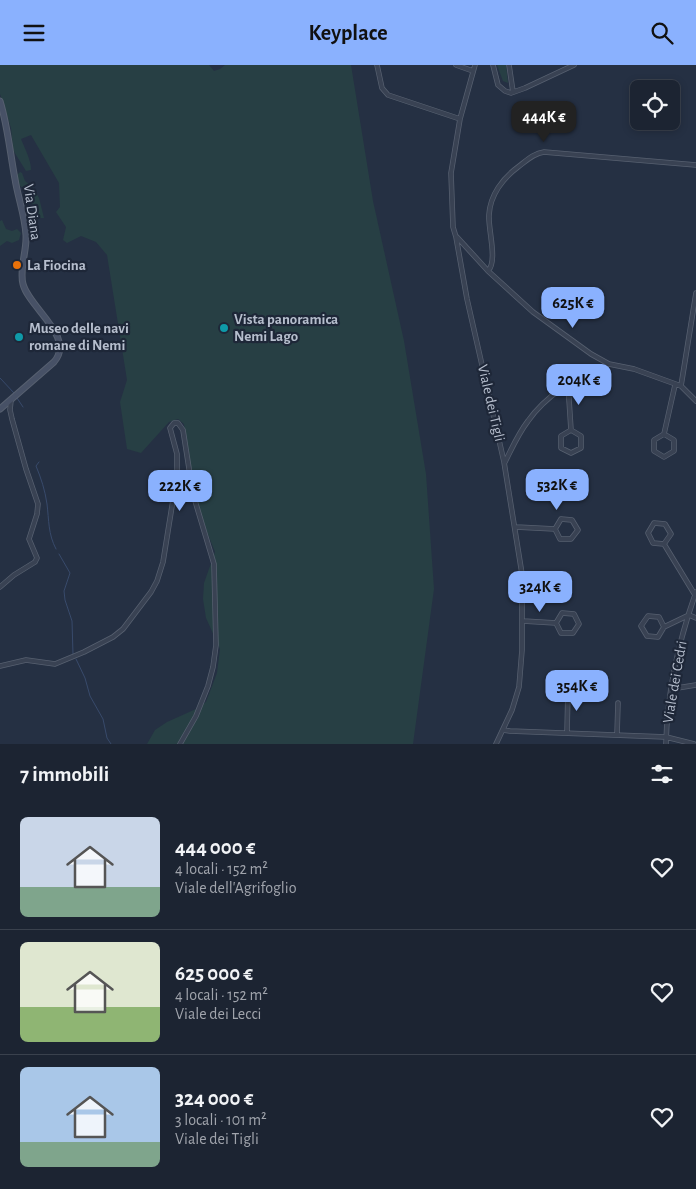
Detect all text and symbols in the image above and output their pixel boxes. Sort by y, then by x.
icon: menu [20,19,48,47]
icon: search [648,19,676,47]
text: Keyplace [308,22,388,44]
map controls [630,80,680,130]
button: locate [630,80,680,130]
pin: 444K € [503,101,585,143]
text: 444K € [522,109,566,125]
street label: Via Diana [21,183,43,241]
place label: La Fiocina [27,258,86,273]
marker: La Fiocina [11,259,23,271]
pin: 625K € [532,287,614,329]
text: 625K € [552,295,594,311]
place label: Vista panoramica Nemi Lago [234,312,338,344]
place label: Museo delle navi romane di Nemi [29,321,129,353]
marker: Vista panoramica Nemi Lago [218,322,230,334]
marker: Museo delle navi romane di Nemi [13,331,25,343]
street label: Viale dei Tigli [475,363,507,443]
pin: 204K € [538,363,620,406]
text: 204K € [557,372,601,388]
pin: 222K € [139,469,221,512]
pin: 532K € [516,469,598,511]
text: 532K € [537,477,577,493]
text: 222K € [159,478,201,494]
pin: 324K € [499,571,581,613]
text: 324K € [519,579,561,595]
street label: Viale dei Cedri [660,640,690,724]
pin: 354K € [536,669,618,712]
text: 354K € [556,678,598,694]
icon: filters [648,760,676,788]
text: 7 immobili [20,764,109,785]
icon: home [60,837,120,897]
text: 444 000 € [175,837,256,858]
icon: heart [648,853,676,881]
text: 4 locali · 152 m² [175,861,268,877]
text: Viale dell'Agrifoglio [175,880,297,896]
icon: home [60,962,120,1022]
text: 625 000 € [175,963,253,984]
icon: heart [648,978,676,1006]
text: 4 locali · 152 m² [175,987,268,1003]
text: Viale dei Lecci [175,1006,261,1022]
icon: home [60,1087,120,1147]
text: 324 000 € [175,1088,253,1109]
icon: heart [648,1103,676,1131]
text: 3 locali · 101 m² [175,1112,267,1128]
text: Viale dei Tigli [175,1131,259,1147]

